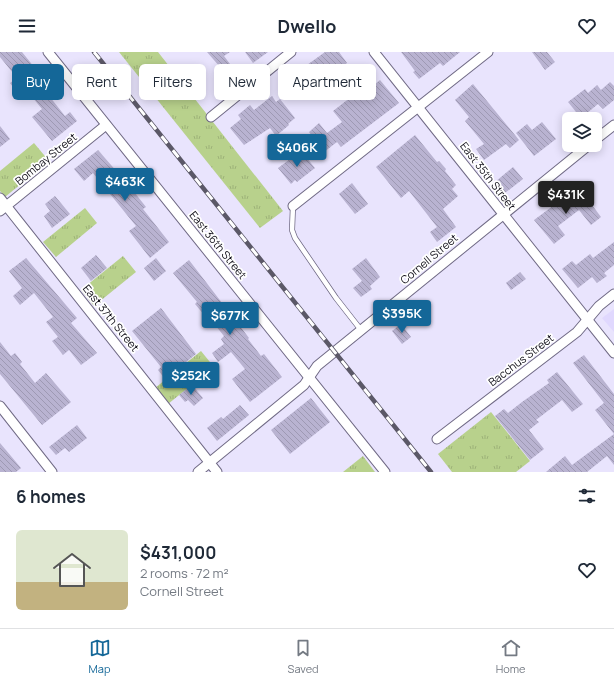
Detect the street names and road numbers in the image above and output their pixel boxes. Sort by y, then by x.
street label: Bombay Street [12,129,80,188]
street label: East 35th Street [457,139,520,213]
street label: East 36th Street [186,208,250,282]
street label: Cornell Street [397,230,461,287]
street label: East 37th Street [80,281,143,354]
street label: Bacchus Street [485,330,556,389]

